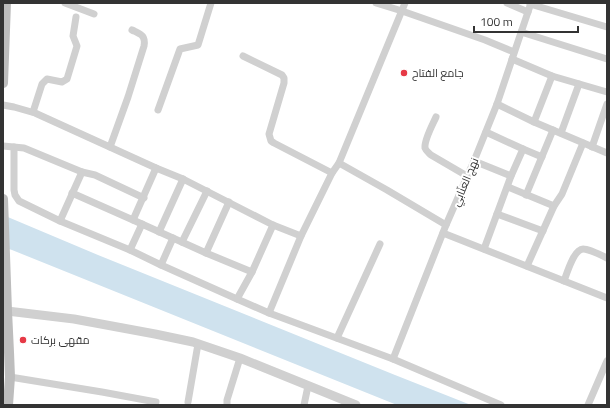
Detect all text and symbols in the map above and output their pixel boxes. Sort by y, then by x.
scale bar [474,8,578,34]
text: 100 m [480,12,513,31]
place label: جامع الفتاح [412,65,464,81]
marker: جامع الفتاح [399,68,409,78]
street label: نهج العنّابي [448,155,483,209]
place label: مقهى بركات [31,332,90,348]
marker: مقهى بركات [18,335,28,345]

